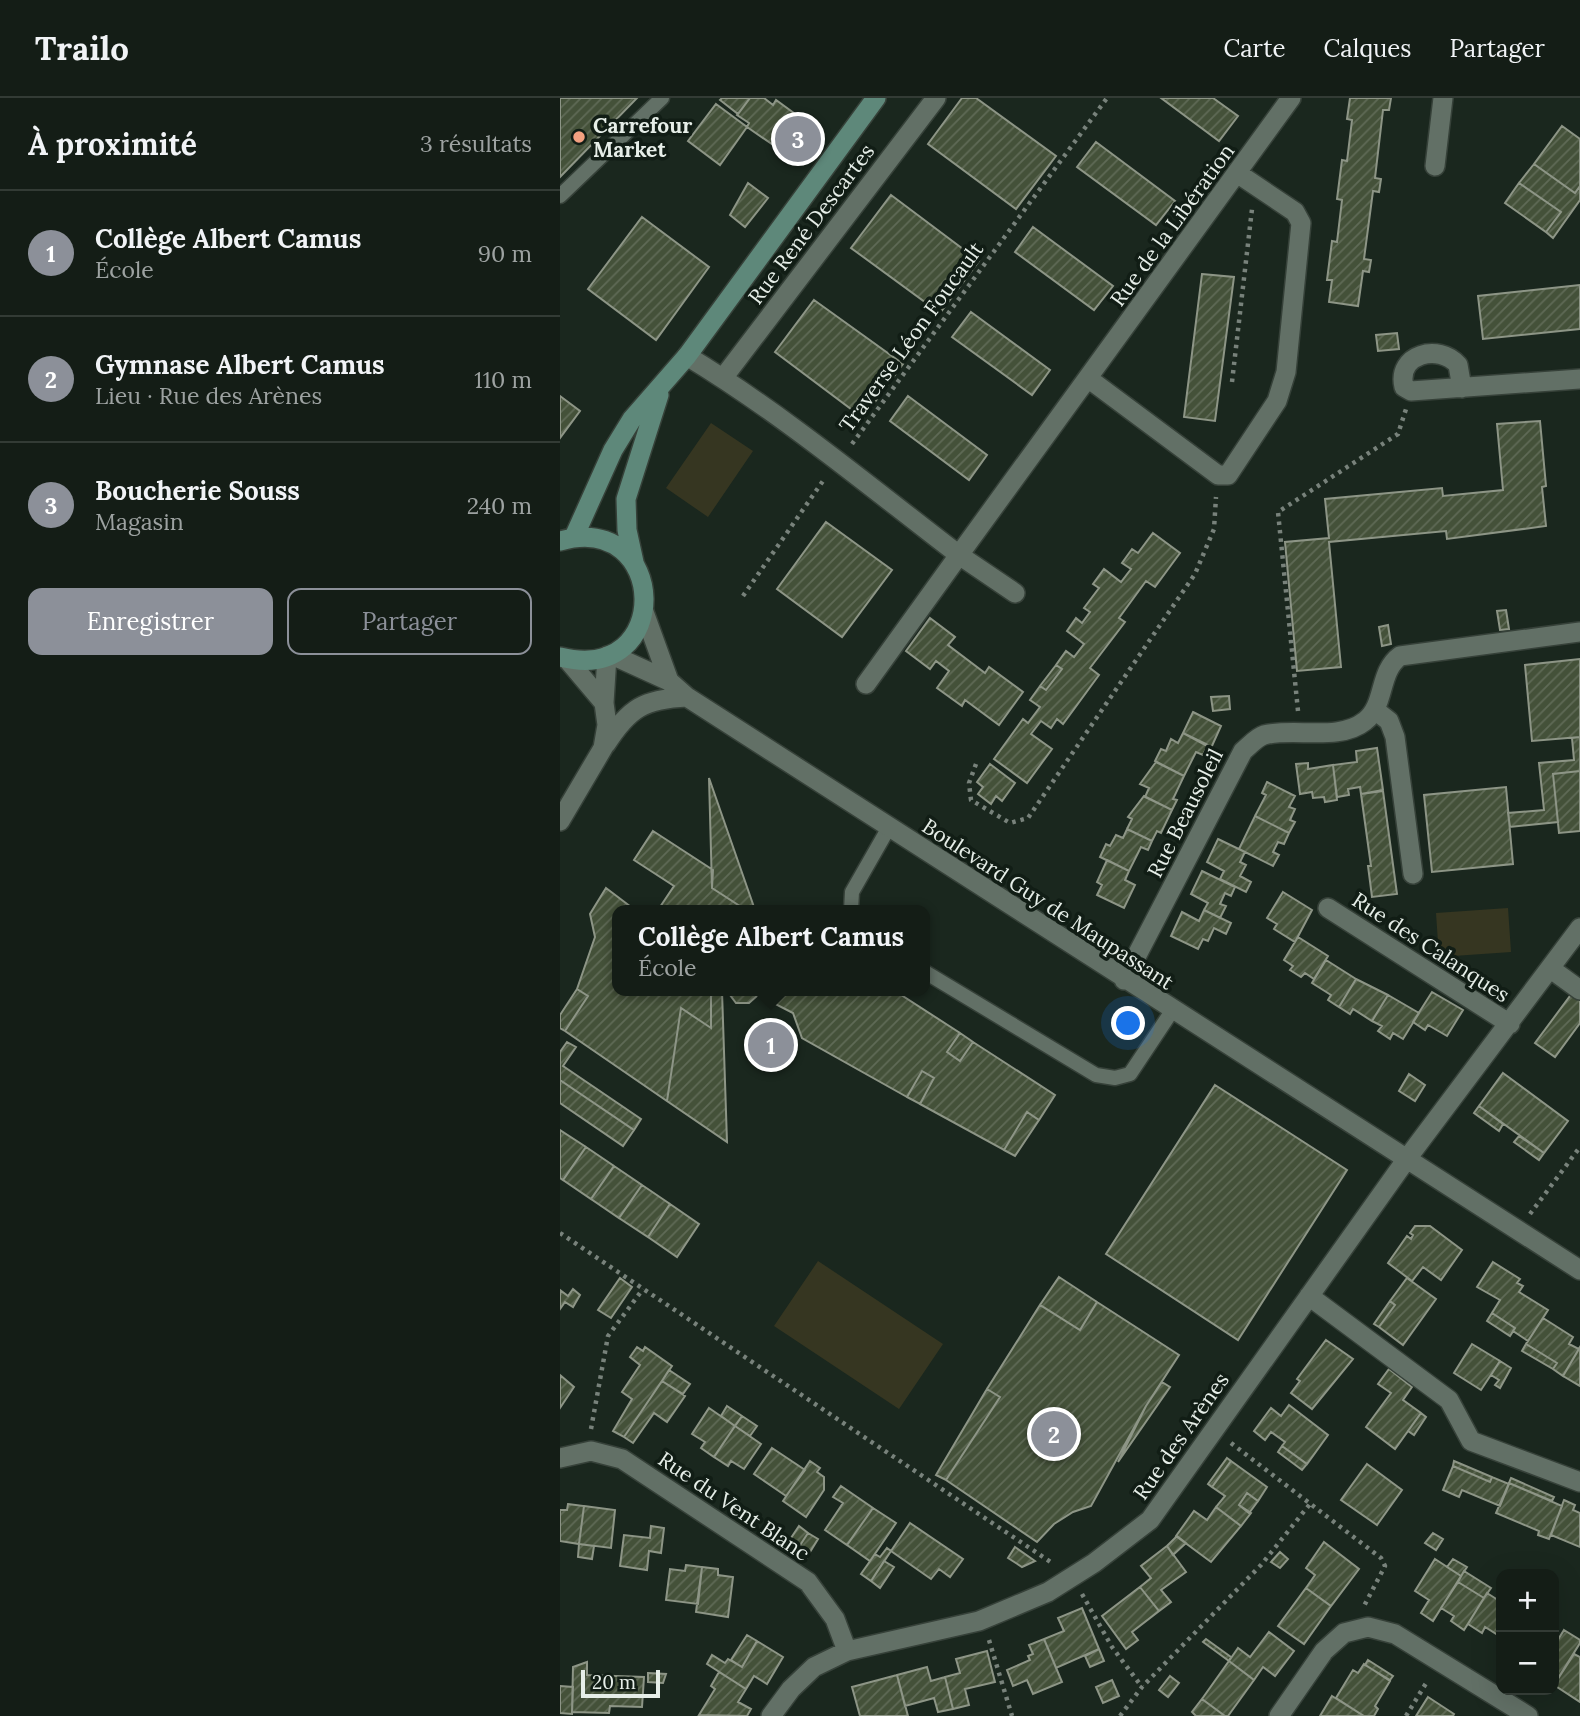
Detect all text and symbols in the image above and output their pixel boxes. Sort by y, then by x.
text: Trailo [35,27,129,69]
text: Carte [1223,33,1285,64]
text: Calques [1323,33,1411,64]
text: Partager [1449,33,1545,64]
place label: Carrefour Market [593,112,692,163]
pin: 3 [775,113,821,165]
text: À proximité [28,125,197,163]
text: 3 résultats [420,129,532,158]
marker: Carrefour Market [571,129,587,145]
street label: Rue René Descartes [742,138,880,310]
street label: Rue de la Libération [1104,138,1240,312]
text: Collège Albert Camus [95,222,361,255]
street label: Traverse Léon Foucault [833,236,990,437]
text: 1 [46,239,56,268]
text: 90 m [478,239,532,268]
text: École [95,255,154,284]
text: Gymnase Albert Camus [95,348,385,381]
text: 2 [45,365,57,394]
text: 110 m [474,365,532,394]
text: Lieu · Rue des Arènes [95,381,322,410]
text: Boucherie Souss [95,474,300,507]
text: 3 [45,491,57,520]
text: 240 m [467,491,532,520]
text: Magasin [95,507,184,536]
button: Enregistrer [28,588,273,655]
button: Partager [287,588,532,655]
street label: Rue Beausoleil [1141,744,1229,882]
street label: Boulevard Guy de Maupassant [917,812,1180,996]
street label: Rue des Calanques [1347,886,1515,1008]
popup [612,905,930,996]
text: Collège Albert Camus [638,920,904,953]
text: École [638,953,696,982]
your location [1111,1006,1145,1040]
pin: 1 [748,1019,794,1071]
street label: Rue des Arènes [1127,1367,1235,1505]
pin: 2 [1031,1408,1077,1460]
street label: Rue du Vent Blanc [653,1445,815,1567]
map controls [1496,1569,1559,1695]
button: + [1496,1569,1559,1632]
button: − [1496,1632,1559,1695]
scale bar [581,1667,660,1699]
text: 20 m [592,1670,636,1694]

